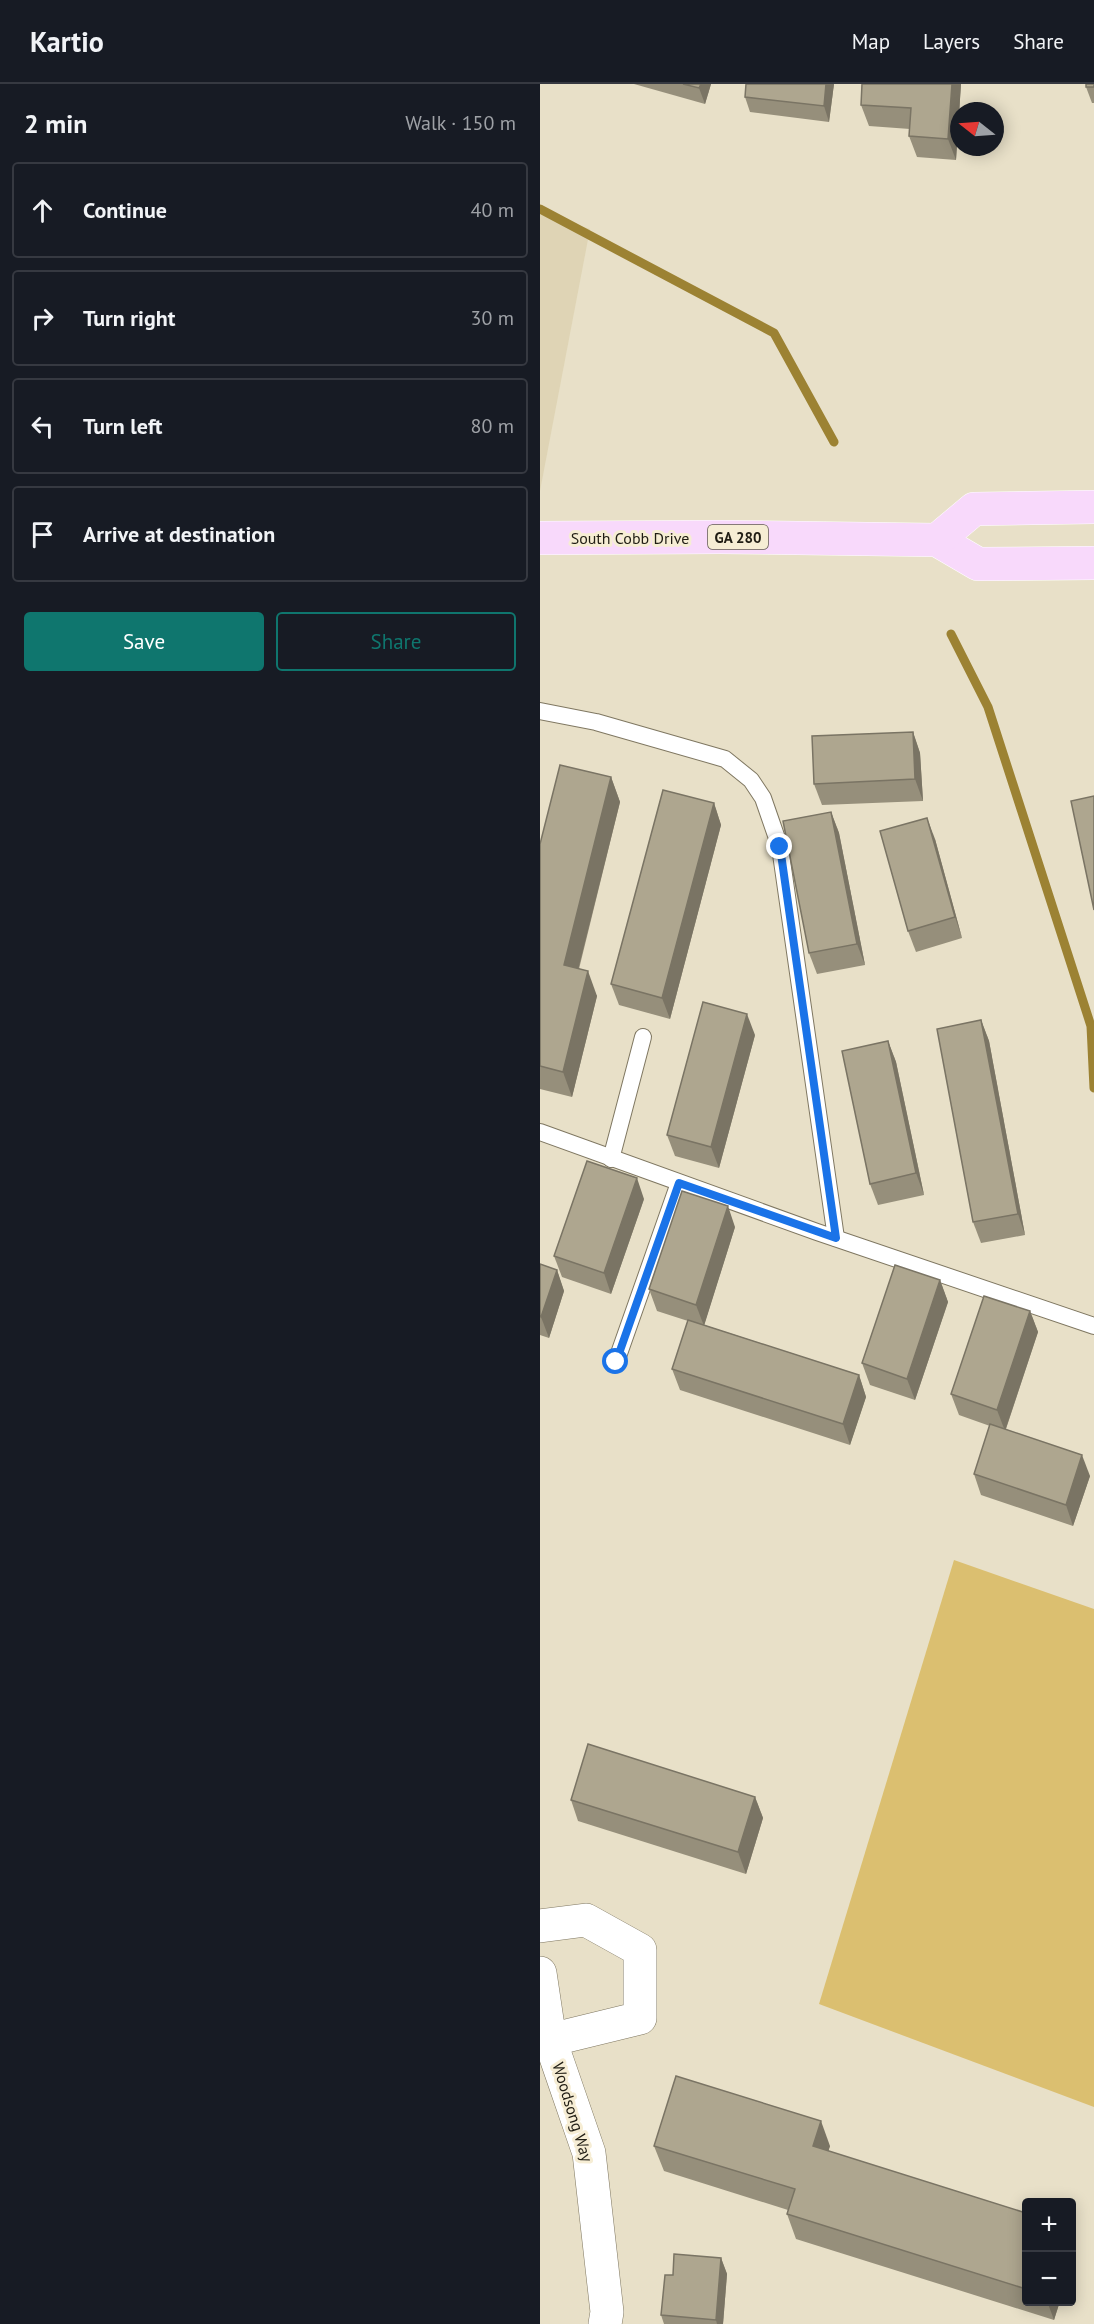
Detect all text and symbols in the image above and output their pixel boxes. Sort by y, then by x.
text: Kartio [30,23,104,60]
text: Map [852,28,890,55]
text: Layers [923,28,980,55]
text: Share [1013,28,1064,55]
north arrow [950,102,1004,156]
text: 2 min [24,107,87,140]
text: Walk · 150 m [405,110,516,136]
icon: ahead [26,194,59,227]
text: Continue [83,196,167,224]
text: 40 m [471,197,514,223]
icon: right [26,302,59,335]
text: Turn right [83,304,175,332]
text: 30 m [471,305,514,331]
icon: left [26,410,59,443]
text: Turn left [83,412,163,440]
text: 80 m [471,413,514,439]
icon: arrive [26,518,59,551]
text: Arrive at destination [83,520,275,548]
road number: GA 280 [708,525,768,549]
street label: South Cobb Drive [571,528,689,548]
button: Save [24,612,264,671]
button: Share [276,612,516,671]
route end [766,833,792,859]
route start [602,1348,628,1374]
street label: Woodsong Way [548,2060,598,2165]
map controls [1022,2198,1076,2306]
button: + [1022,2198,1076,2252]
button: − [1022,2252,1076,2306]

